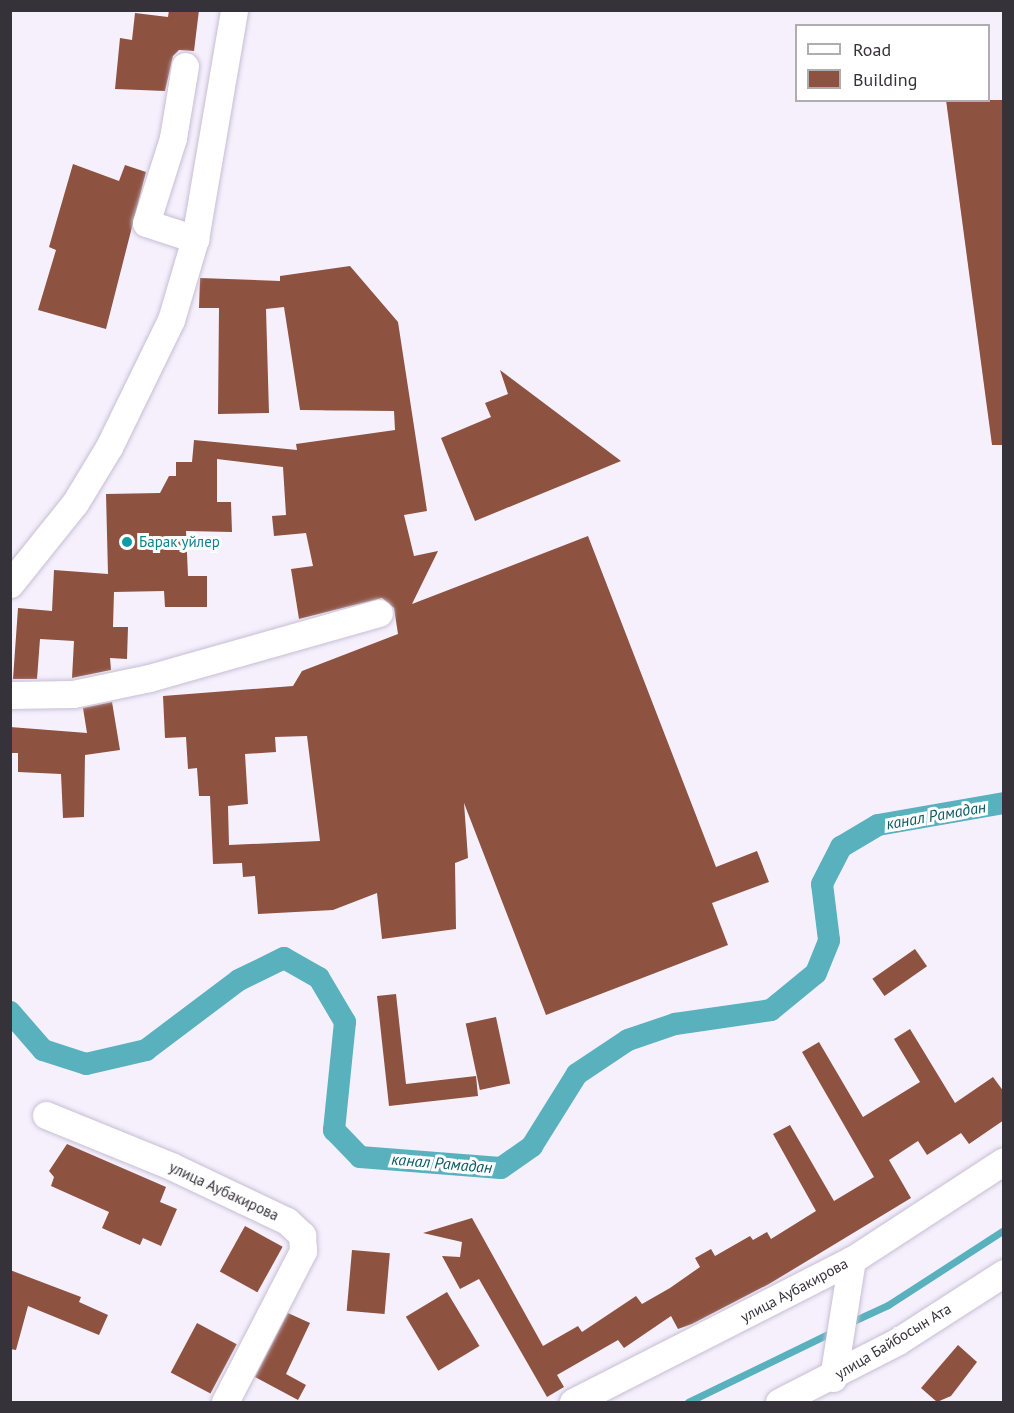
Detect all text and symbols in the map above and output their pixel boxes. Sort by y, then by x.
legend [795,24,990,102]
text: Road [853,38,891,61]
text: Building [853,68,917,91]
place label: Барак уйлер [139,533,220,551]
marker: Барак уйлер [120,535,134,549]
water label: канал Рамадан [885,797,987,833]
water label: канал Рамадан [391,1149,493,1177]
street label: улица Аубакирова [166,1158,282,1224]
street label: улица Аубакирова [737,1254,851,1326]
street label: улица Байбосын Ата [831,1299,955,1383]

